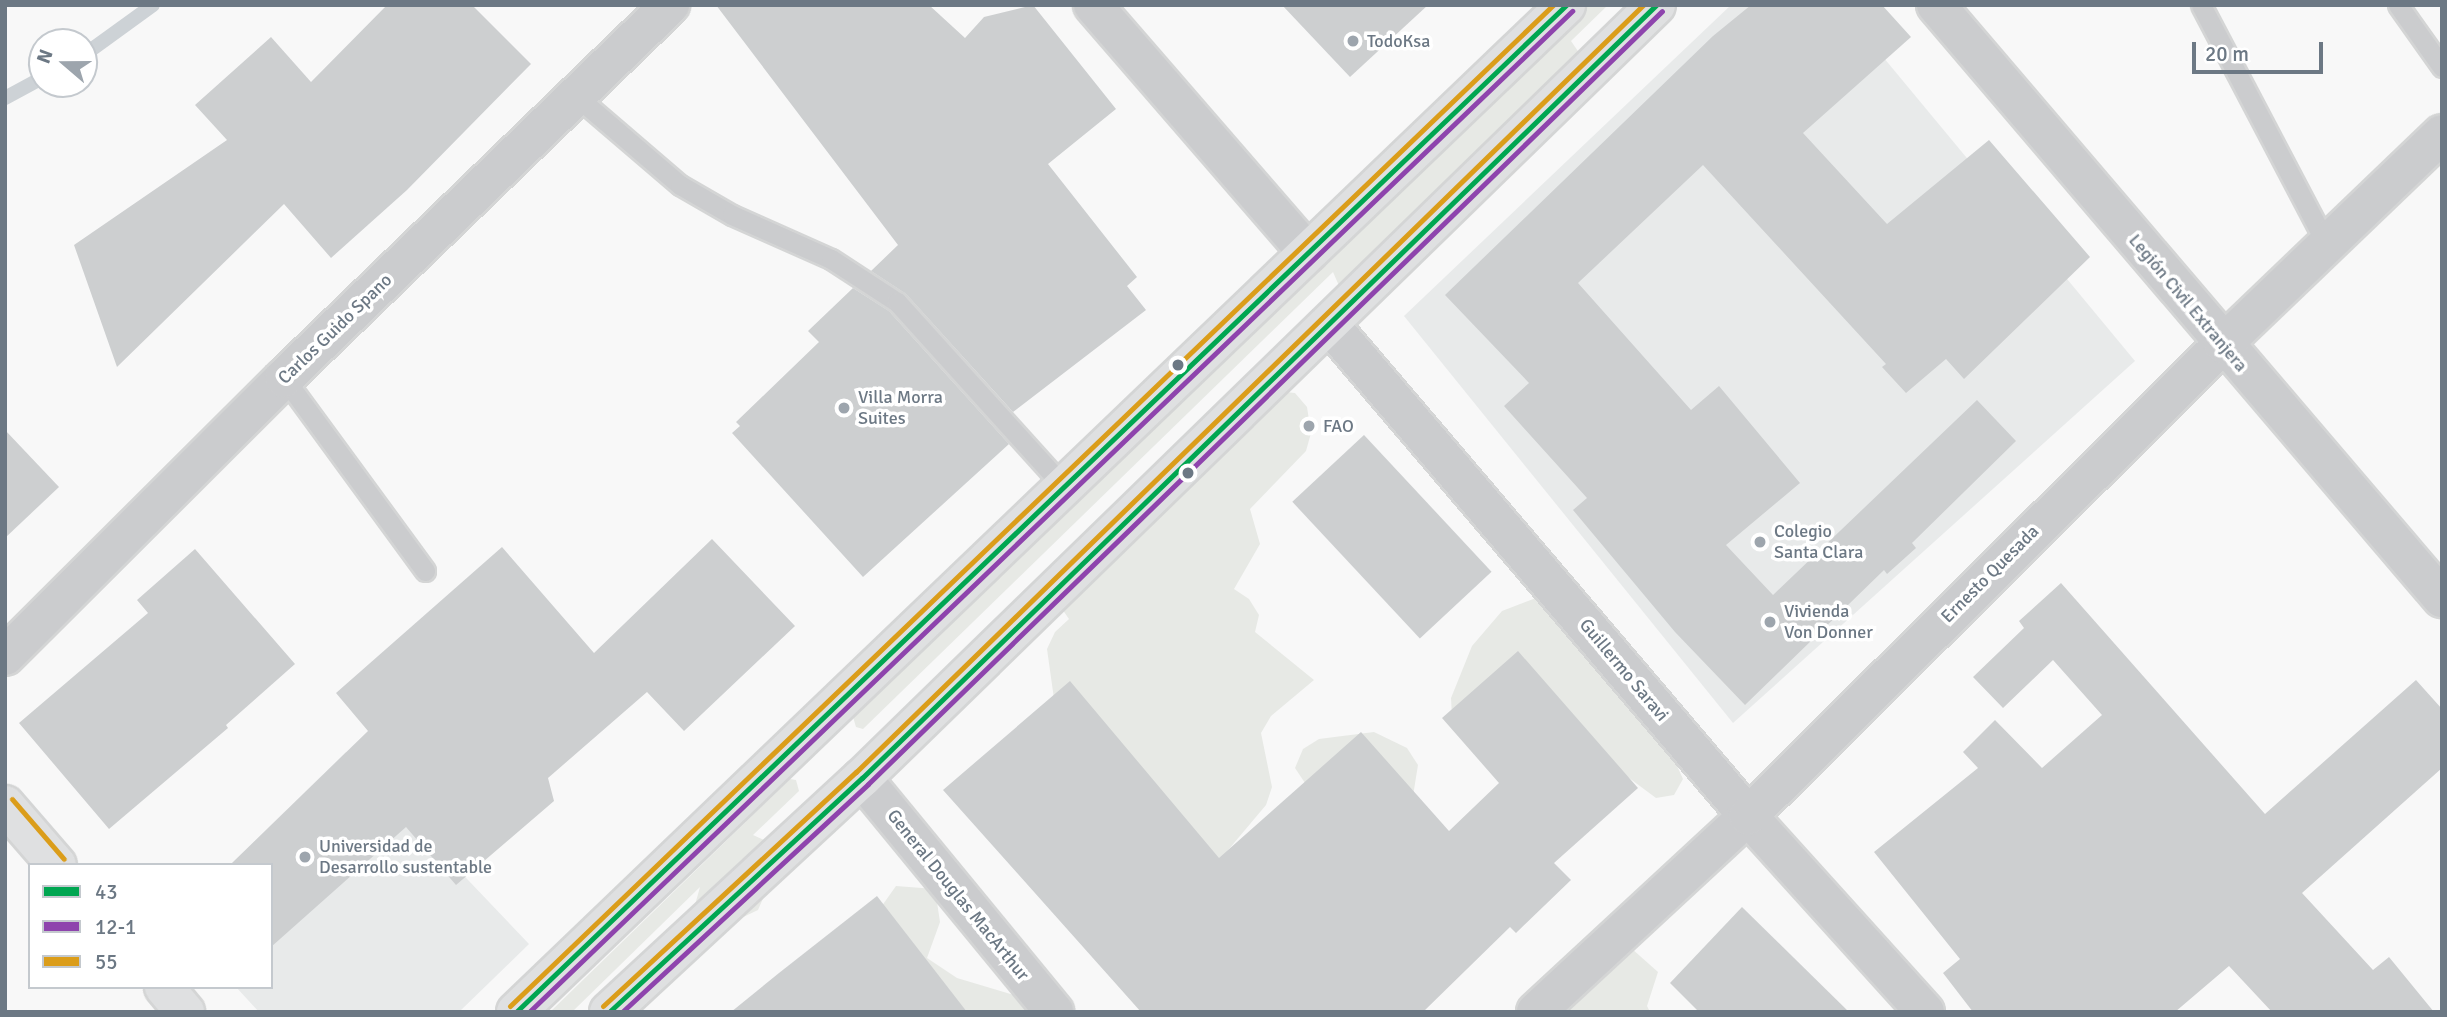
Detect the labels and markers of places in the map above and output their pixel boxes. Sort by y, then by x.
place label: TodoKsa [1367,30,1430,52]
marker: TodoKsa [1345,33,1361,49]
unlabelled marker [1171,358,1185,372]
place label: Villa Morra Suites [858,387,943,430]
marker: Villa Morra Suites [836,400,852,416]
place label: FAO [1323,415,1354,437]
marker: FAO [1301,418,1317,434]
unlabelled marker [1181,466,1195,480]
place label: Colegio Santa Clara [1774,521,1863,564]
marker: Colegio Santa Clara [1752,534,1768,550]
place label: Vivienda Von Donner [1784,601,1873,644]
marker: Vivienda Von Donner [1762,614,1778,630]
place label: Universidad de Desarrollo sustentable [319,836,492,878]
marker: Universidad de Desarrollo sustentable [297,849,313,865]

